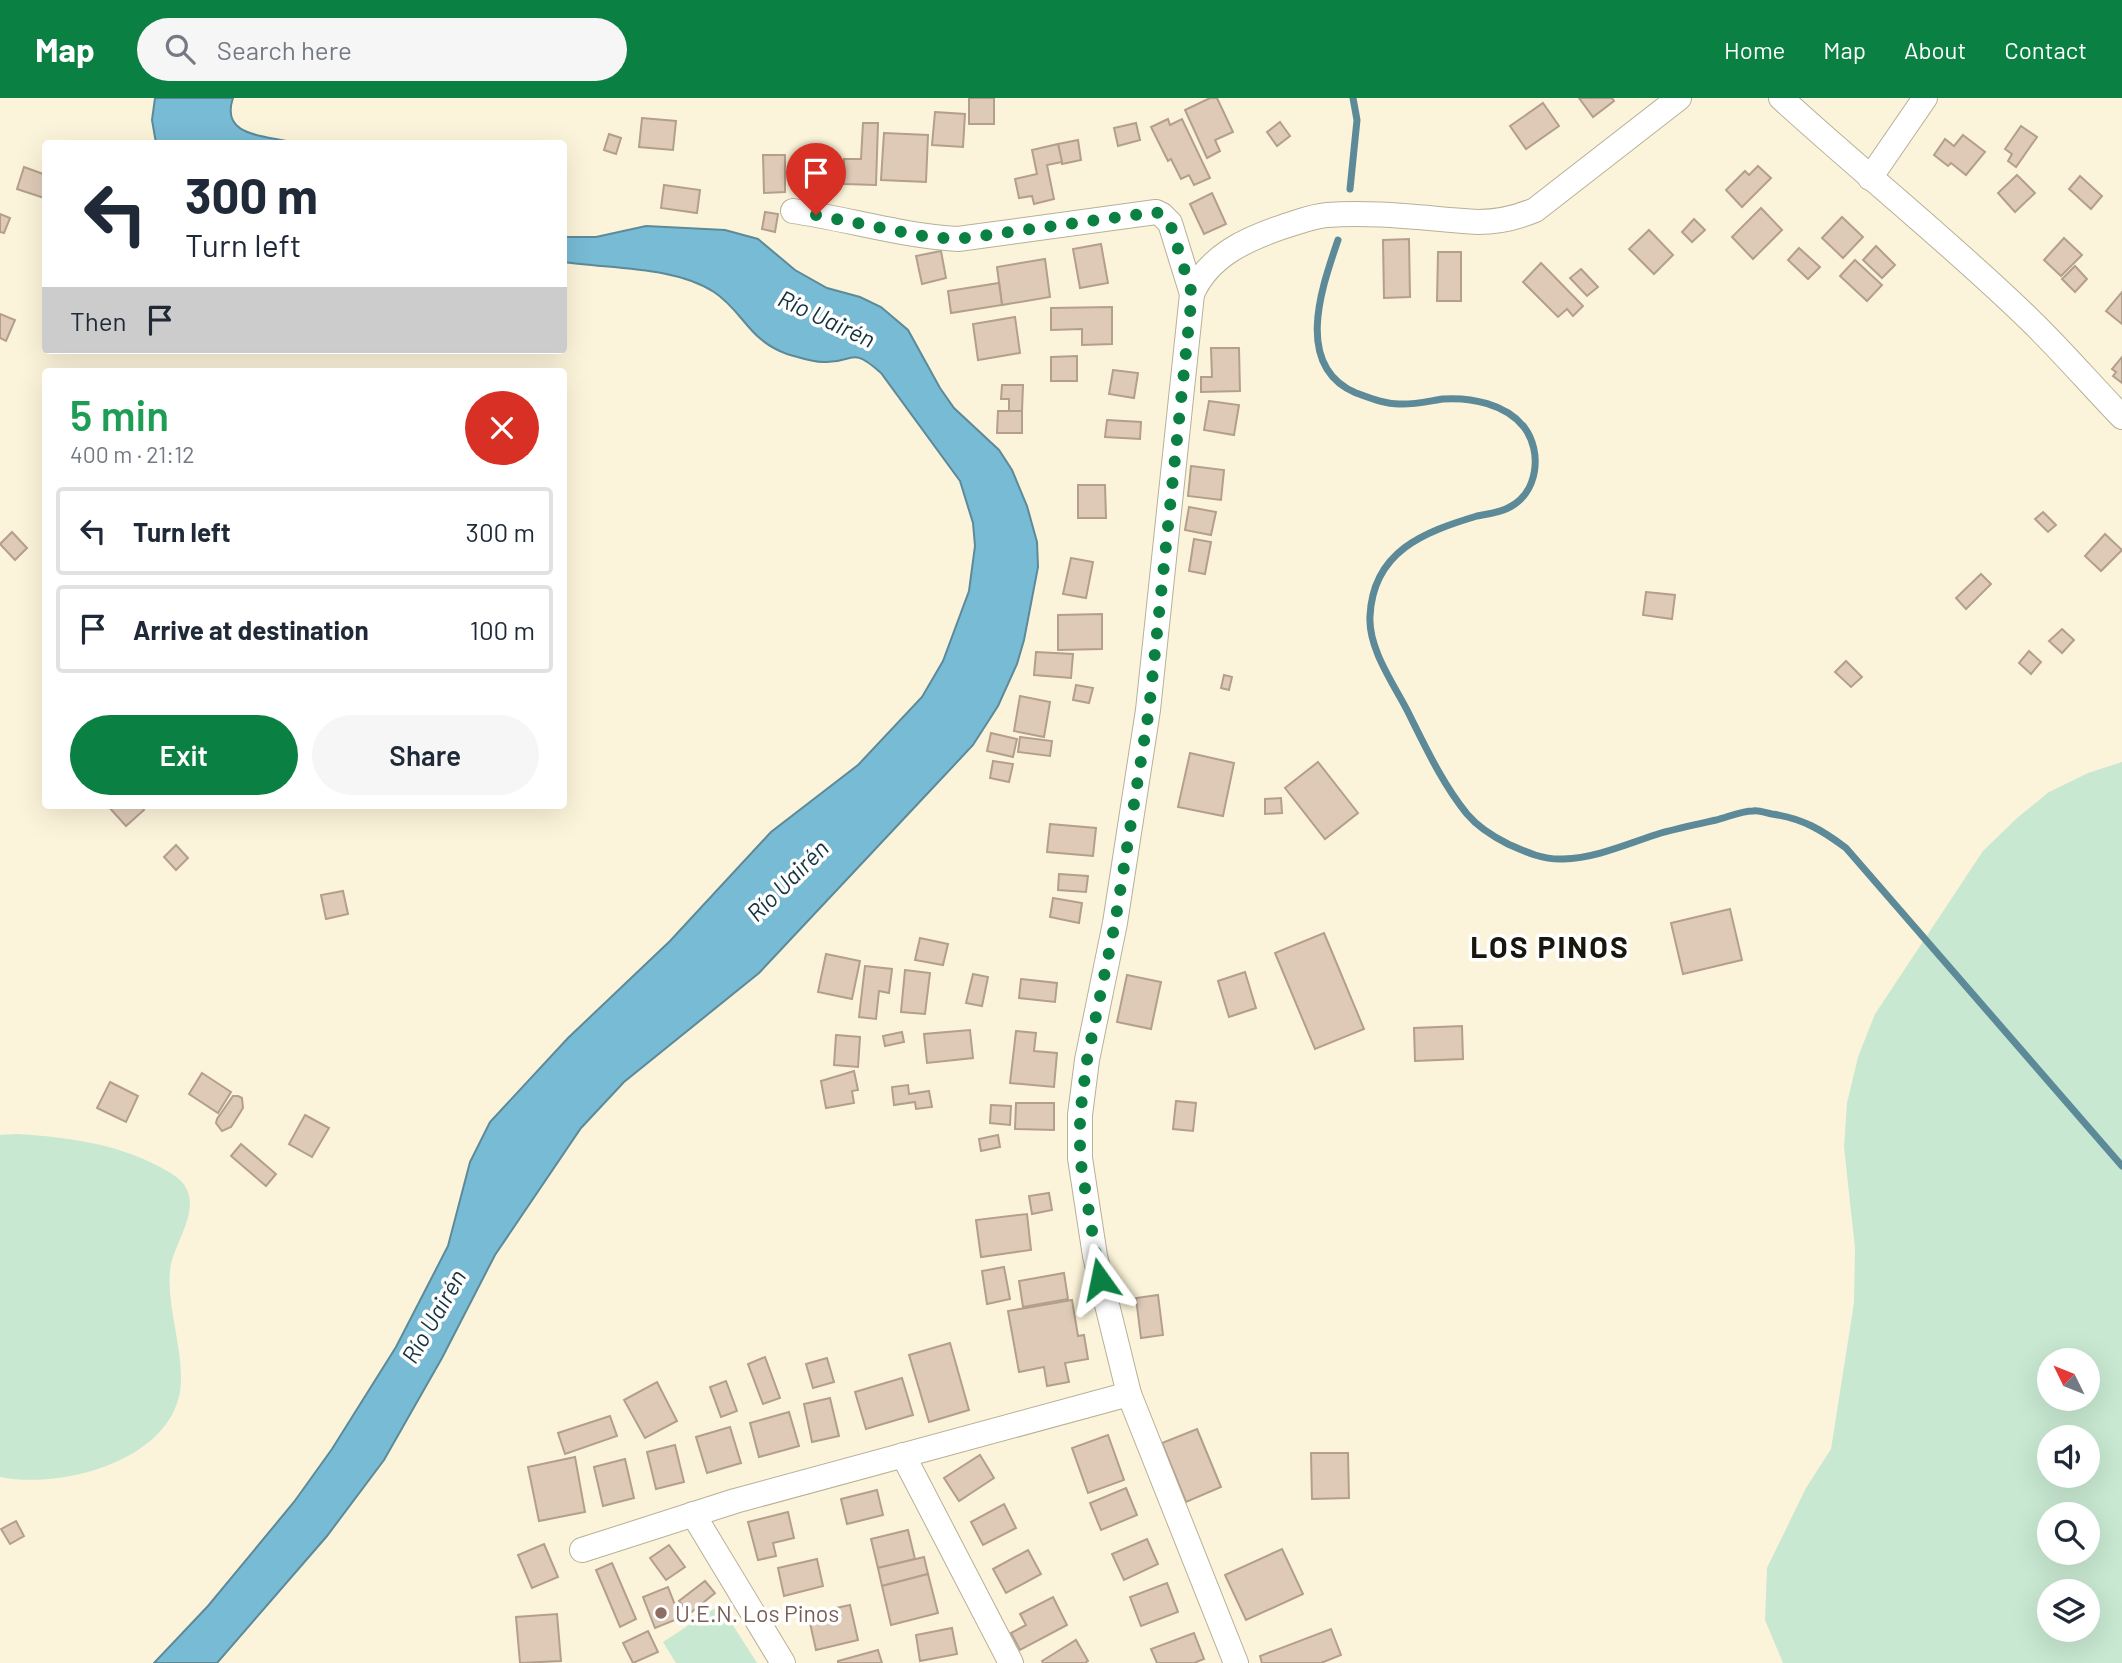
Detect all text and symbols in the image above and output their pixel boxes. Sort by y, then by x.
search box [137,18,627,81]
text: Map [35,29,95,69]
icon: search [161,30,199,68]
text: Search here [217,34,352,65]
text: Home [1724,35,1785,64]
text: Map [1823,35,1866,64]
text: About [1904,35,1966,64]
text: Contact [2004,35,2087,64]
pin [786,143,846,215]
icon: arrive [797,154,835,192]
text: 300 m [185,165,318,224]
icon: left [70,168,161,259]
text: Turn left [185,225,302,263]
water label: Río Uairén [774,283,880,353]
icon: arrive [141,301,179,339]
text: Then [70,305,127,336]
text: 5 min [70,389,169,439]
button: close [465,391,539,465]
text: 400 m · 21:12 [70,440,195,468]
icon: left [74,512,112,550]
text: Turn left [133,516,231,547]
text: 300 m [466,516,535,547]
icon: arrive [74,610,112,648]
text: Arrive at destination [133,614,369,645]
text: 100 m [470,614,535,645]
button: Exit [70,715,298,795]
button: Share [312,715,539,795]
water label: Río Uairén [740,833,834,927]
district label: LOS PINOS [1470,928,1630,964]
position arrow [1063,1242,1137,1316]
water label: Río Uairén [395,1264,471,1368]
north arrow [2037,1348,2100,1410]
map controls [2037,1348,2100,1642]
button: sound [2037,1425,2100,1488]
button: search [2037,1502,2100,1565]
button: layers [2037,1579,2100,1642]
place label: U.E.N. Los Pinos [675,1599,839,1627]
marker: U.E.N. Los Pinos [653,1605,669,1621]

